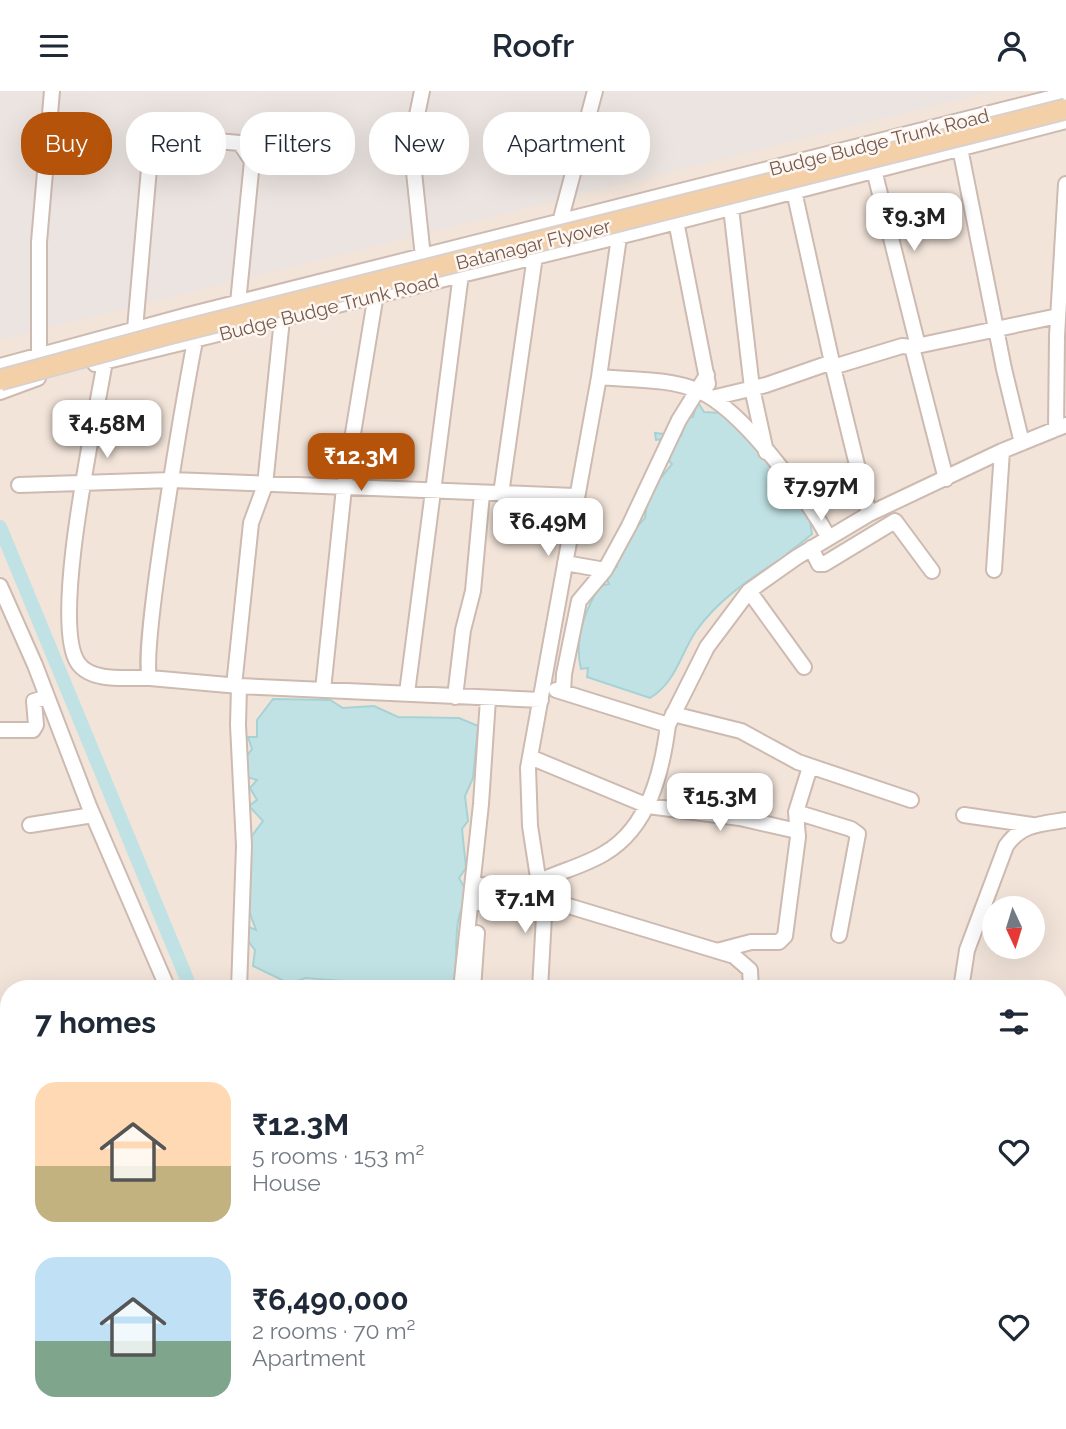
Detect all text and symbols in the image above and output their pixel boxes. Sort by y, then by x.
icon: menu [35,27,73,65]
text: Roofr [492,27,574,64]
icon: person [993,27,1031,65]
street label: Budge Budge Trunk Road [767,104,991,180]
chip: Buy [21,112,112,175]
chip: Rent [126,112,226,175]
chip: Filters [240,112,355,175]
chip: New [369,112,469,175]
chip: Apartment [483,112,650,175]
pin: ₹9.3M [865,193,963,253]
text: ₹9.3M [882,202,946,229]
street label: Batanagar Flyover [453,214,613,274]
street label: Budge Budge Trunk Road [217,269,441,345]
pin: ₹4.58M [50,401,164,460]
text: ₹4.58M [68,409,146,436]
pin: ₹12.3M [304,433,418,493]
text: ₹12.3M [324,442,398,469]
pin: ₹7.97M [764,463,878,523]
text: ₹7.97M [783,472,859,499]
pin: ₹6.49M [491,498,605,558]
text: ₹6.49M [509,507,587,534]
pin: ₹15.3M [663,773,777,833]
text: ₹15.3M [683,782,757,809]
pin: ₹7.1M [476,875,574,935]
text: ₹7.1M [495,884,555,911]
north arrow [982,896,1045,959]
map controls [982,896,1045,959]
icon: filters [995,1003,1033,1041]
text: 7 homes [35,1005,156,1040]
text: ₹12.3M [252,1107,349,1142]
icon: home [91,1110,175,1194]
icon: heart [995,1133,1033,1171]
text: 5 rooms · 153 m² [252,1142,424,1169]
text: House [252,1169,321,1196]
text: ₹6,490,000 [252,1282,409,1317]
icon: home [91,1285,175,1369]
icon: heart [995,1308,1033,1346]
text: 2 rooms · 70 m² [252,1317,415,1344]
text: Apartment [252,1344,366,1371]

